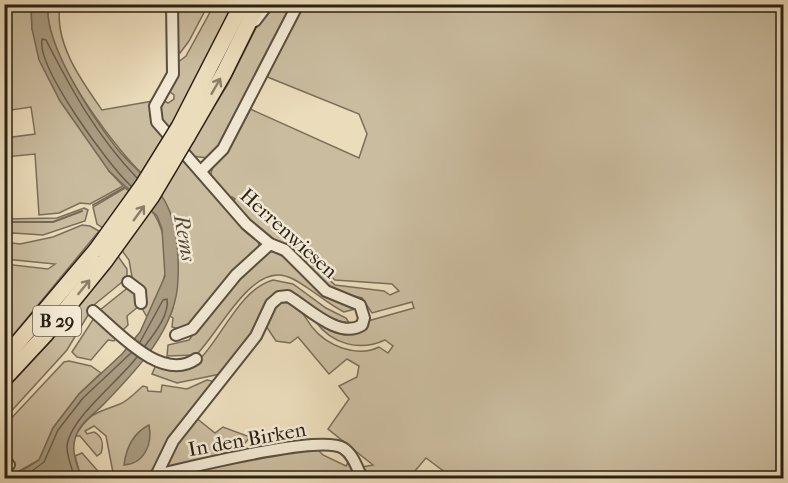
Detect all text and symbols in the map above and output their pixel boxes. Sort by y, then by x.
one-way arrow [211,78,223,95]
street label: Herrenwiesen [235,184,342,283]
one-way arrow [133,205,146,221]
water label: Rems [169,211,201,264]
one-way arrow [77,280,90,296]
road number: B 29 [33,306,81,336]
street label: In den Birken [186,418,308,461]

